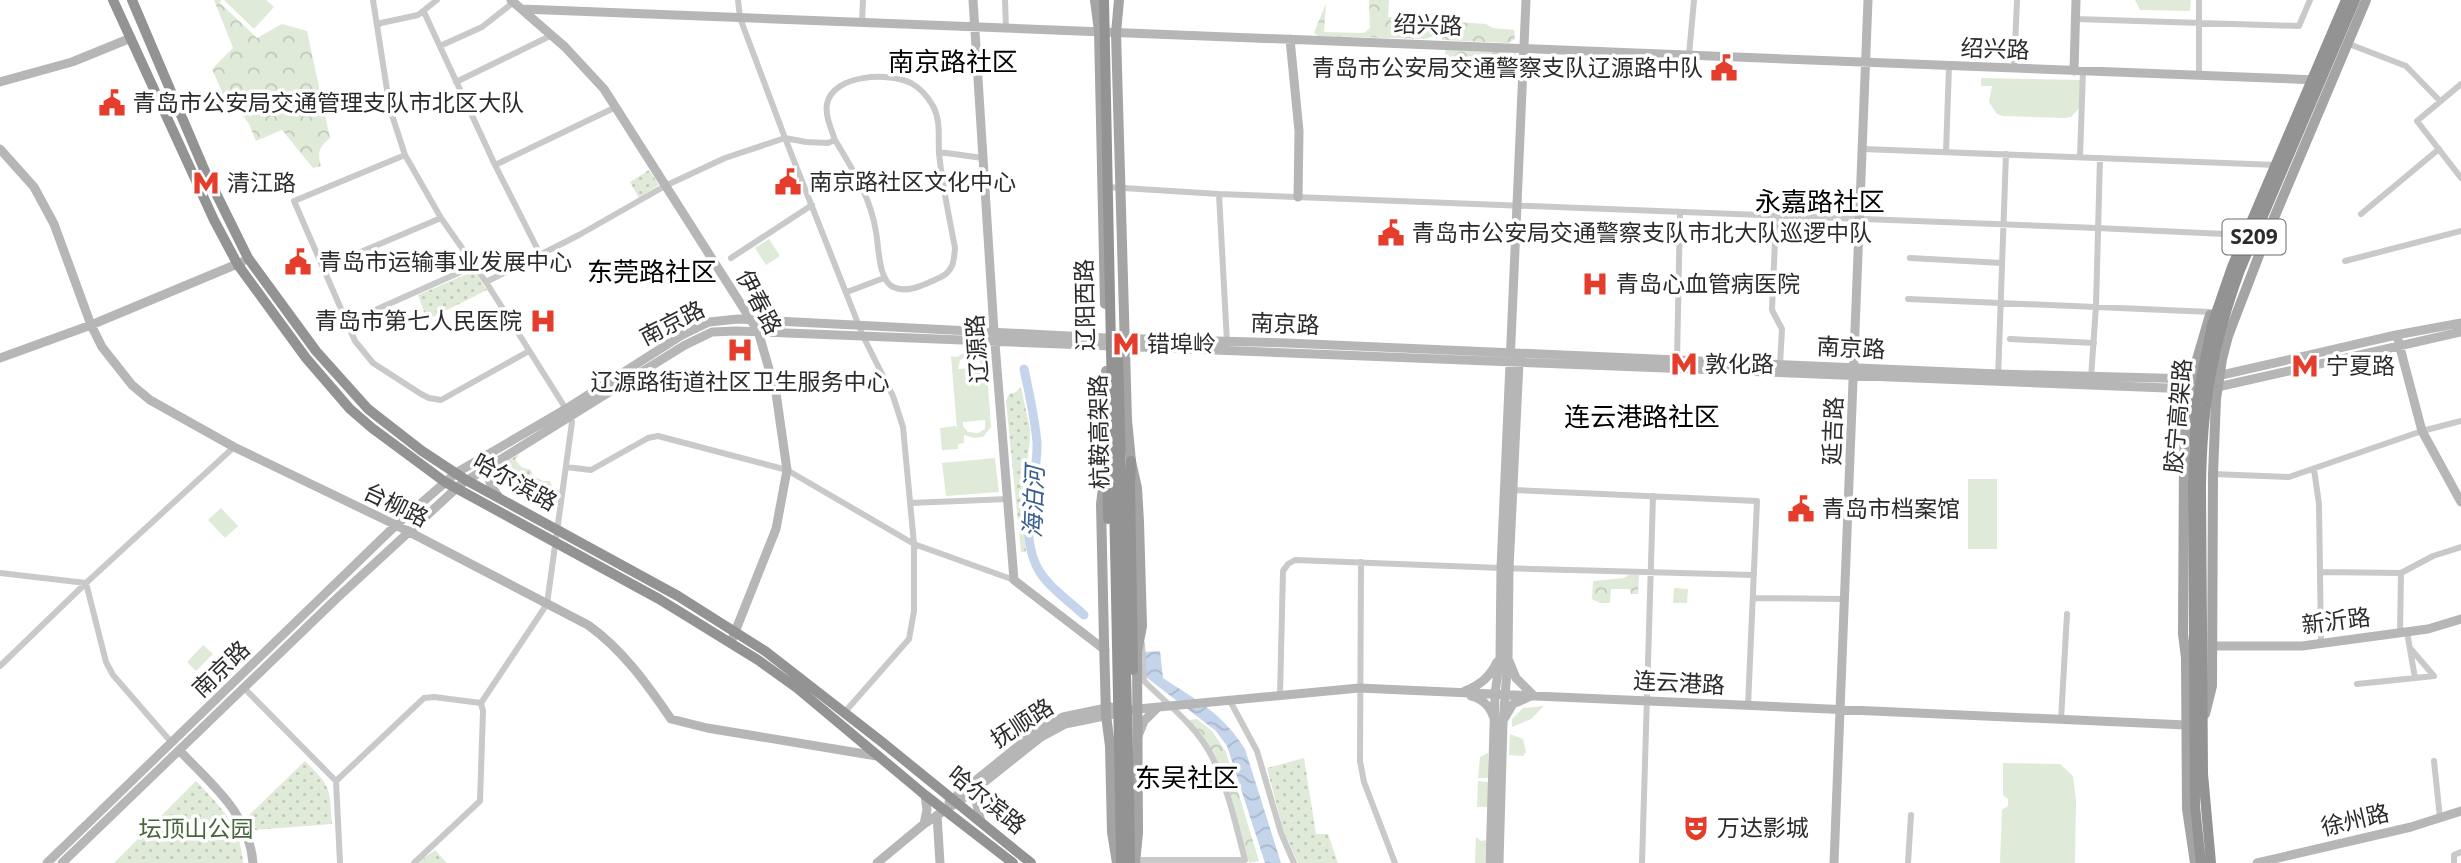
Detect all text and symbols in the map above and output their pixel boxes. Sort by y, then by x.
street label: 绍兴路 [1393,7,1463,41]
street label: 绍兴路 [1960,31,2030,65]
district label: 南京路社区 [888,43,1018,79]
place label: 青岛市公安局交通警察支队辽源路中队 [1312,51,1703,83]
public building icon: 青岛市公安局交通警察支队辽源路中队 [1709,53,1739,83]
place label: 青岛市公安局交通管理支队市北区大队 [133,86,524,118]
public building icon: 青岛市公安局交通管理支队市北区大队 [97,88,127,118]
place label: 南京路社区文化中心 [809,165,1016,197]
place label: 清江路 [227,166,296,198]
public building icon: 南京路社区文化中心 [773,167,803,197]
metro station icon: 清江路 [191,168,221,198]
district label: 永嘉路社区 [1755,183,1885,219]
place label: 青岛市公安局交通警察支队市北大队巡逻中队 [1412,216,1872,248]
public building icon: 青岛市公安局交通警察支队市北大队巡逻中队 [1376,218,1406,248]
road number: S209 [2222,219,2286,254]
place label: 青岛市运输事业发展中心 [319,245,572,277]
public building icon: 青岛市运输事业发展中心 [283,247,313,277]
district label: 东莞路社区 [587,253,717,289]
street label: 辽阳西路 [1067,259,1101,351]
street label: 伊春路 [730,264,790,340]
place label: 青岛心血管病医院 [1616,267,1800,299]
hospital icon: 青岛心血管病医院 [1580,269,1610,299]
street label: 南京路 [634,292,710,352]
place label: 青岛市第七人民医院 [315,304,522,336]
hospital icon: 青岛市第七人民医院 [528,306,558,336]
street label: 南京路 [1250,306,1320,340]
street label: 辽源路 [958,314,994,385]
place label: 错埠岭 [1147,327,1216,359]
metro station icon: 错埠岭 [1111,329,1141,359]
street label: 南京路 [1816,329,1886,365]
hospital icon: 辽源路街道社区卫生服务中心 [725,335,755,365]
place label: 敦化路 [1705,347,1774,379]
metro station icon: 敦化路 [1669,349,1699,379]
place label: 宁夏路 [2326,349,2395,381]
metro station icon: 宁夏路 [2290,351,2320,381]
street label: 胶宁高架路 [2156,357,2198,475]
place label: 辽源路街道社区卫生服务中心 [591,365,890,397]
street label: 杭鞍高架路 [1081,374,1115,490]
street label: 延吉路 [1815,396,1849,466]
district label: 连云港路社区 [1564,398,1720,434]
street label: 哈尔滨路 [467,445,563,517]
water label: 海泊河 [1015,461,1050,539]
street label: 台柳路 [358,475,434,534]
place label: 青岛市档案馆 [1822,492,1960,524]
public building icon: 青岛市档案馆 [1786,494,1816,524]
street label: 新沂路 [2300,600,2372,640]
street label: 南京路 [184,633,256,704]
street label: 连云港路 [1632,664,1726,700]
street label: 抚顺路 [984,690,1059,754]
street label: 哈尔滨路 [942,758,1033,841]
district label: 东吴社区 [1135,759,1239,795]
street label: 徐州路 [2318,796,2392,842]
place label: 万达影城 [1717,811,1809,843]
park label: 坛顶山公园 [139,812,254,844]
theatre icon: 万达影城 [1681,813,1711,843]

